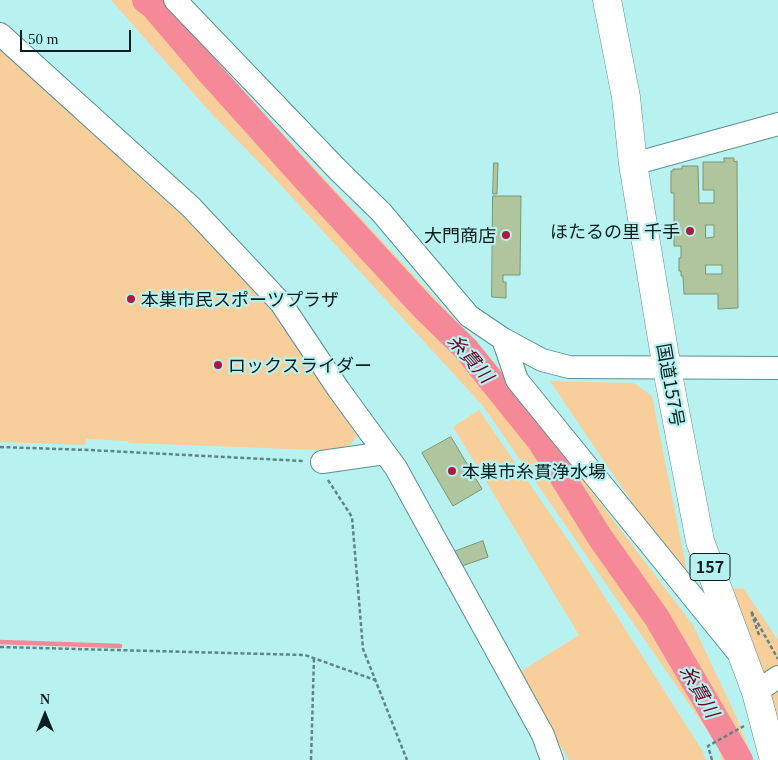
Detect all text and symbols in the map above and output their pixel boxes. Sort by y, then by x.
scale bar [22,20,134,52]
text: 50 m [28,31,58,47]
place label: ほたるの里 千手 [550,220,680,242]
place label: 大門商店 [424,224,496,246]
marker: ほたるの里 千手 [684,225,696,237]
marker: 大門商店 [500,229,512,241]
place label: 本巣市民スポーツプラザ [141,288,339,310]
marker: 本巣市民スポーツプラザ [125,293,137,305]
water label: 糸貫川 [444,329,498,387]
street label: 国道157号 [653,342,689,428]
place label: ロックスライダー [228,354,372,376]
marker: ロックスライダー [212,359,224,371]
place label: 本巣市糸貫浄水場 [462,460,606,482]
marker: 本巣市糸貫浄水場 [446,465,458,477]
road number: 157 [690,554,730,580]
water label: 糸貫川 [676,661,724,721]
north arrow [20,690,70,740]
text: N [40,692,50,707]

